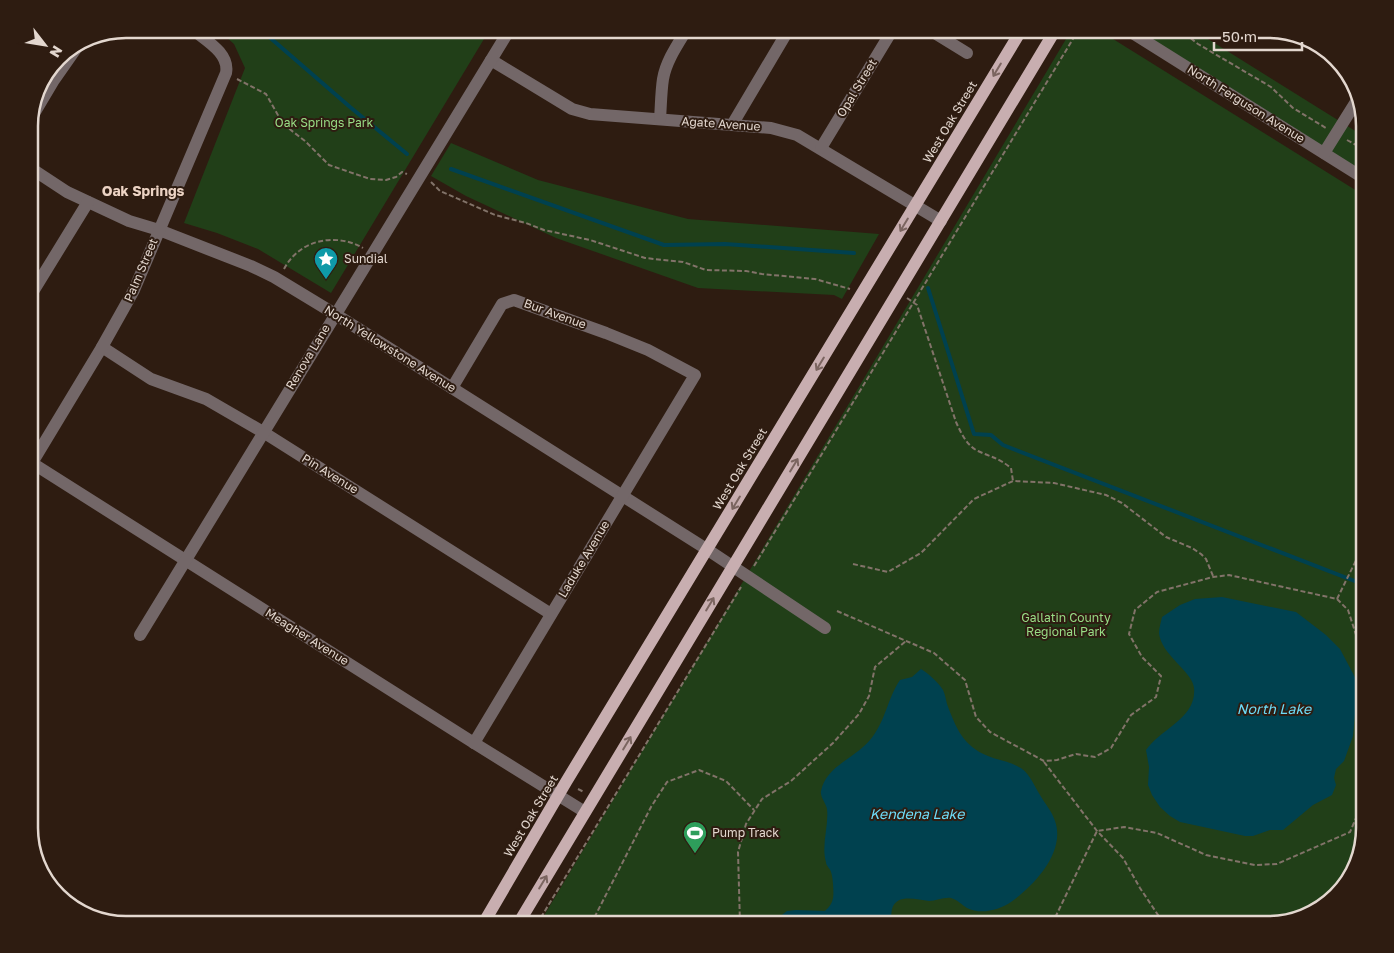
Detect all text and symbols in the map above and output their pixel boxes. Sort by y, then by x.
north arrow [20,20,70,70]
scale bar [1214,20,1302,52]
text: 50 m [1222,27,1257,45]
text: N [47,43,67,61]
street label: Opal Street [833,56,880,120]
street label: North Ferguson Avenue [1185,61,1308,146]
one-way arrow [992,63,1002,77]
street label: West Oak Street [919,78,980,166]
street label: Agate Avenue [681,113,761,134]
park label: Oak Springs Park [275,115,373,130]
district label: Oak Springs [102,182,185,199]
one-way arrow [899,217,909,231]
street label: Palm Street [120,236,161,304]
place icon: Sundial [313,246,339,280]
place label: Sundial [344,251,388,266]
street label: Bur Avenue [522,295,588,332]
street label: North Yellowstone Avenue [322,302,459,395]
street label: Renova Lane [282,321,333,392]
one-way arrow [815,356,825,370]
street label: West Oak Street [709,425,770,513]
street label: Pin Avenue [299,450,361,497]
one-way arrow [790,458,800,472]
one-way arrow [731,495,741,509]
street label: Laduke Avenue [555,517,612,600]
one-way arrow [706,597,716,611]
street label: Meagher Avenue [263,605,352,668]
park label: Gallatin County Regional Park [1021,610,1111,639]
water label: North Lake [1237,700,1312,717]
one-way arrow [622,737,632,751]
street label: West Oak Street [500,772,561,860]
water label: Kendena Lake [870,805,965,822]
sports icon: Pump Track [682,820,708,854]
place label: Pump Track [712,825,779,840]
one-way arrow [538,876,548,890]

